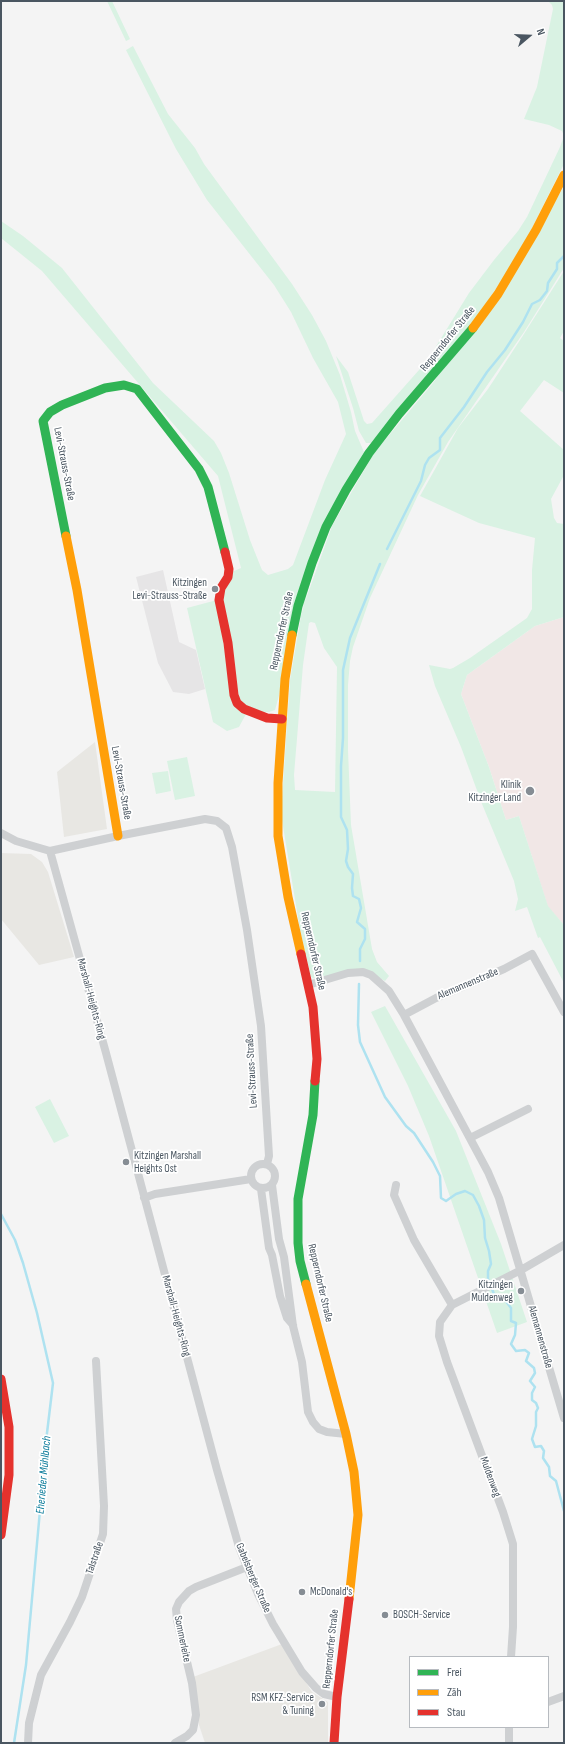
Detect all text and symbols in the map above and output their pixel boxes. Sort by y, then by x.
north arrow [509,16,549,56]
text: N [534,27,548,37]
street label: Repperndorfer Straße [418,304,478,374]
street label: Levi-Strauss-Straße [50,426,78,502]
place label: Kitzingen Levi-Strauss-Straße [133,576,207,602]
marker: Kitzingen Levi-Strauss-Straße [210,584,220,594]
street label: Repperndorfer Straße [267,591,297,671]
street label: Levi-Strauss-Straße [108,745,134,821]
place label: Klinik Kitzinger Land [469,778,521,804]
marker: Klinik Kitzinger Land [524,785,536,797]
street label: Repperndorfer Straße [298,911,328,991]
street label: Marshall-Heights-Ring [74,957,108,1041]
street label: Alemannenstraße [436,965,500,1003]
street label: Levi-Strauss-Straße [243,1033,261,1109]
place label: Kitzingen Marshall Heights Ost [134,1149,201,1175]
marker: Kitzingen Marshall Heights Ost [121,1157,131,1167]
street label: Repperndorfer Straße [305,1243,335,1323]
street label: Marshall-Heights-Ring [159,1274,193,1358]
place label: Kitzingen Muldenweg [471,1278,513,1304]
marker: Kitzingen Muldenweg [516,1286,526,1296]
street label: Alemannenstraße [525,1304,555,1370]
water label: Eherieder Mühlbach [33,1435,55,1515]
street label: Muldenweg [477,1455,503,1499]
street label: Talstraße [83,1540,107,1576]
street label: Gabelsberger Straße [232,1541,274,1615]
place label: McDonald's [310,1585,352,1599]
marker: McDonald's [297,1587,307,1597]
place label: BOSCH-Service [393,1608,450,1622]
street label: Repperndorfer Straße [320,1609,342,1689]
marker: BOSCH-Service [380,1610,390,1620]
street label: Sommerleite [171,1615,193,1663]
legend [409,1656,549,1728]
text: Frei [447,1665,462,1680]
text: Zäh [447,1685,462,1700]
place label: RSM KFZ-Service & Tuning [251,1691,314,1717]
marker: RSM KFZ-Service & Tuning [317,1699,327,1709]
text: Stau [447,1705,465,1720]

